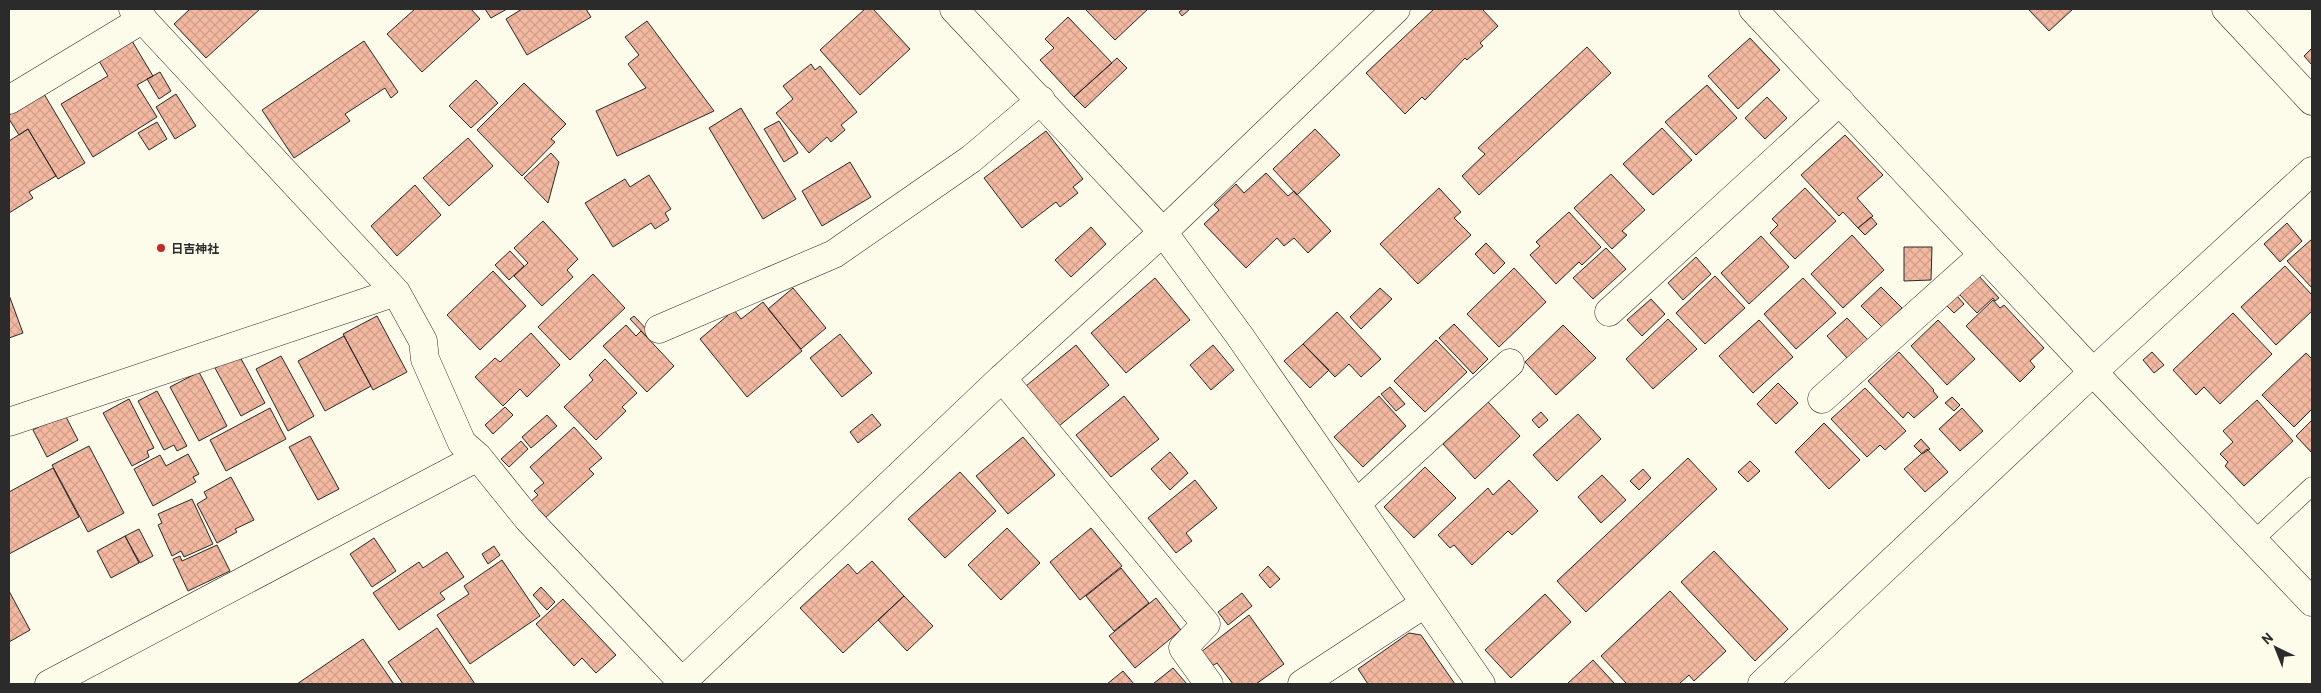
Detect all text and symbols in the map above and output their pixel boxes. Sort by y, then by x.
place label: 日吉神社 [171,241,219,255]
marker: 日吉神社 [155,242,167,254]
north arrow [2251,623,2301,673]
text: N [2258,629,2276,648]

